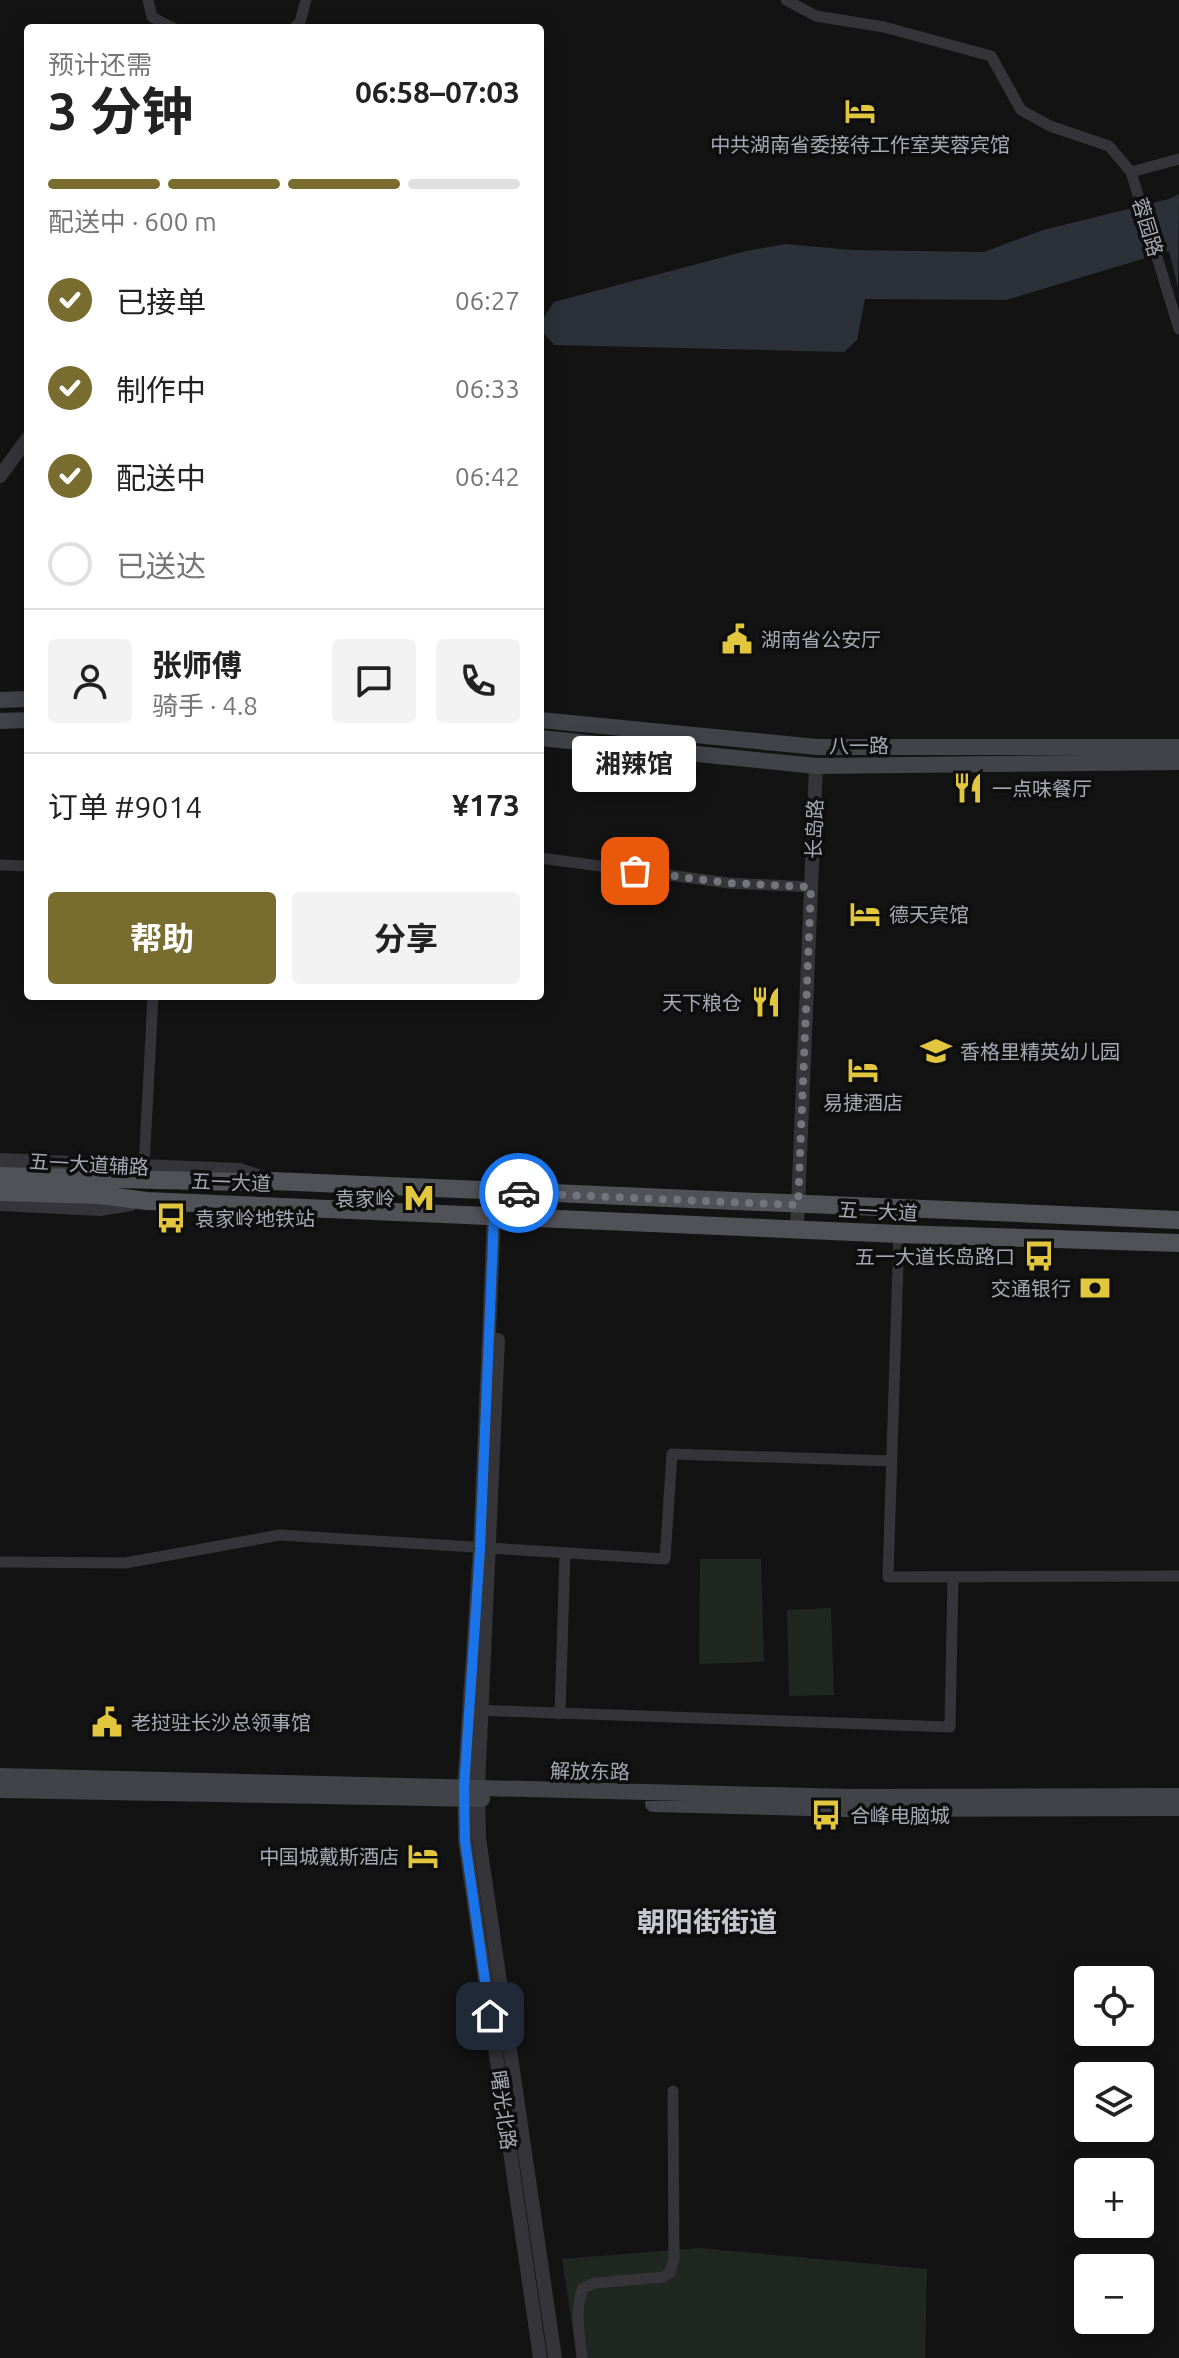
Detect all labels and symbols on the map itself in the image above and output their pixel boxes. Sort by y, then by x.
hotel icon: 中共湖南省委接待工作室芙蓉宾馆 [843,94,877,128]
place label: 中共湖南省委接待工作室芙蓉宾馆 [710,133,1010,156]
street label: 蓉园路 [1128,195,1168,259]
public building icon: 湖南省公安厅 [720,622,754,656]
place label: 湖南省公安厅 [761,628,881,651]
street label: 八一路 [829,734,889,757]
callout: 湘辣馆 [573,735,697,791]
restaurant icon: 一点味餐厅 [951,771,985,805]
place label: 一点味餐厅 [992,777,1092,800]
street label: 长岛路 [801,799,827,859]
pin [601,837,669,905]
hotel icon: 德天宾馆 [848,897,882,931]
place label: 德天宾馆 [889,903,969,926]
restaurant icon: 天下粮仓 [749,985,783,1019]
place label: 天下粮仓 [662,991,742,1014]
school or university icon: 香格里精英幼儿园 [919,1034,953,1068]
place label: 香格里精英幼儿园 [960,1040,1120,1063]
hotel icon: 易捷酒店 [846,1053,880,1087]
place label: 易捷酒店 [823,1091,903,1114]
street label: 五一大道辅路 [28,1149,150,1179]
courier [479,1153,559,1233]
street label: 五一大道 [191,1169,271,1195]
metro station icon: 袁家岭 [402,1181,436,1215]
place label: 袁家岭 [335,1187,395,1210]
street label: 五一大道 [837,1197,919,1225]
bus stop icon: 袁家岭地铁站 [154,1201,188,1235]
place label: 袁家岭地铁站 [195,1207,315,1230]
bus stop icon: 五一大道长岛路口 [1022,1239,1056,1273]
place label: 五一大道长岛路口 [855,1245,1015,1268]
bank icon: 交通银行 [1078,1271,1112,1305]
place label: 交通银行 [991,1277,1071,1300]
public building icon: 老挝驻长沙总领事馆 [90,1705,124,1739]
place label: 老挝驻长沙总领事馆 [131,1711,311,1734]
street label: 解放东路 [550,1759,630,1783]
bus stop icon: 合峰电脑城 [809,1798,843,1832]
place label: 合峰电脑城 [850,1804,950,1827]
hotel icon: 中国城戴斯酒店 [406,1839,440,1873]
place label: 中国城戴斯酒店 [259,1845,399,1868]
district label: 朝阳街街道 [637,1906,777,1937]
pin [456,1982,524,2050]
street label: 曙光北路 [487,2069,521,2151]

